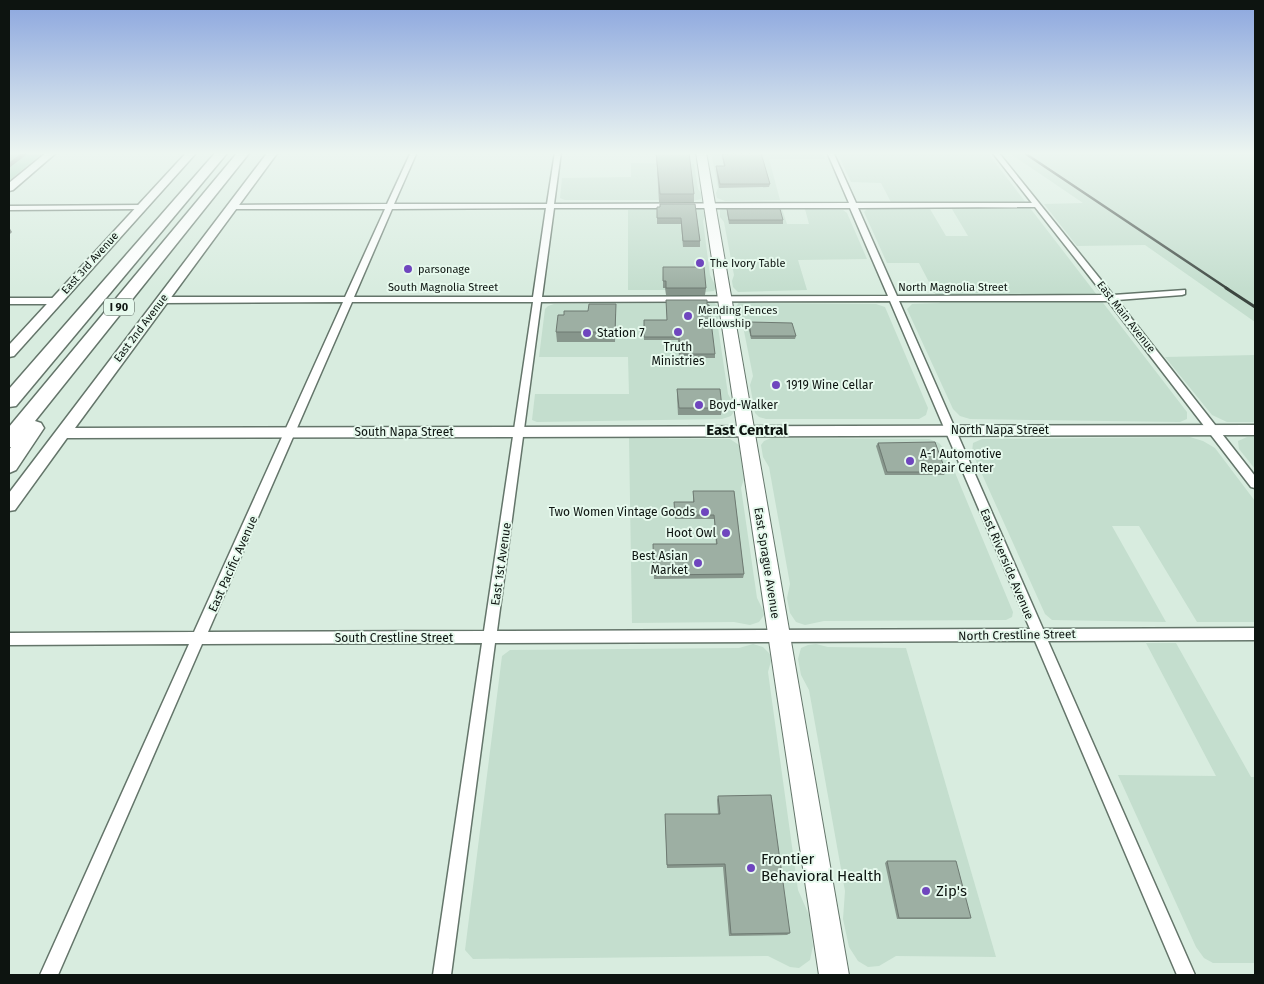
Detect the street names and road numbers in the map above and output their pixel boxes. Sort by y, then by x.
street label: East 3rd Avenue [59,229,121,297]
street label: East Main Avenue [1094,279,1158,355]
street label: South Magnolia Street [388,281,498,294]
street label: North Magnolia Street [898,281,1008,294]
street label: East 2nd Avenue [111,292,171,364]
road number: I 90 [104,298,134,316]
street label: North Napa Street [951,423,1050,437]
street label: South Napa Street [354,425,454,439]
street label: East Sprague Avenue [751,506,783,620]
street label: East Riverside Avenue [977,506,1037,622]
street label: East Pacific Avenue [206,514,260,614]
street label: East 1st Avenue [488,521,514,607]
street label: North Crestline Street [958,627,1077,643]
street label: South Crestline Street [335,631,454,645]

